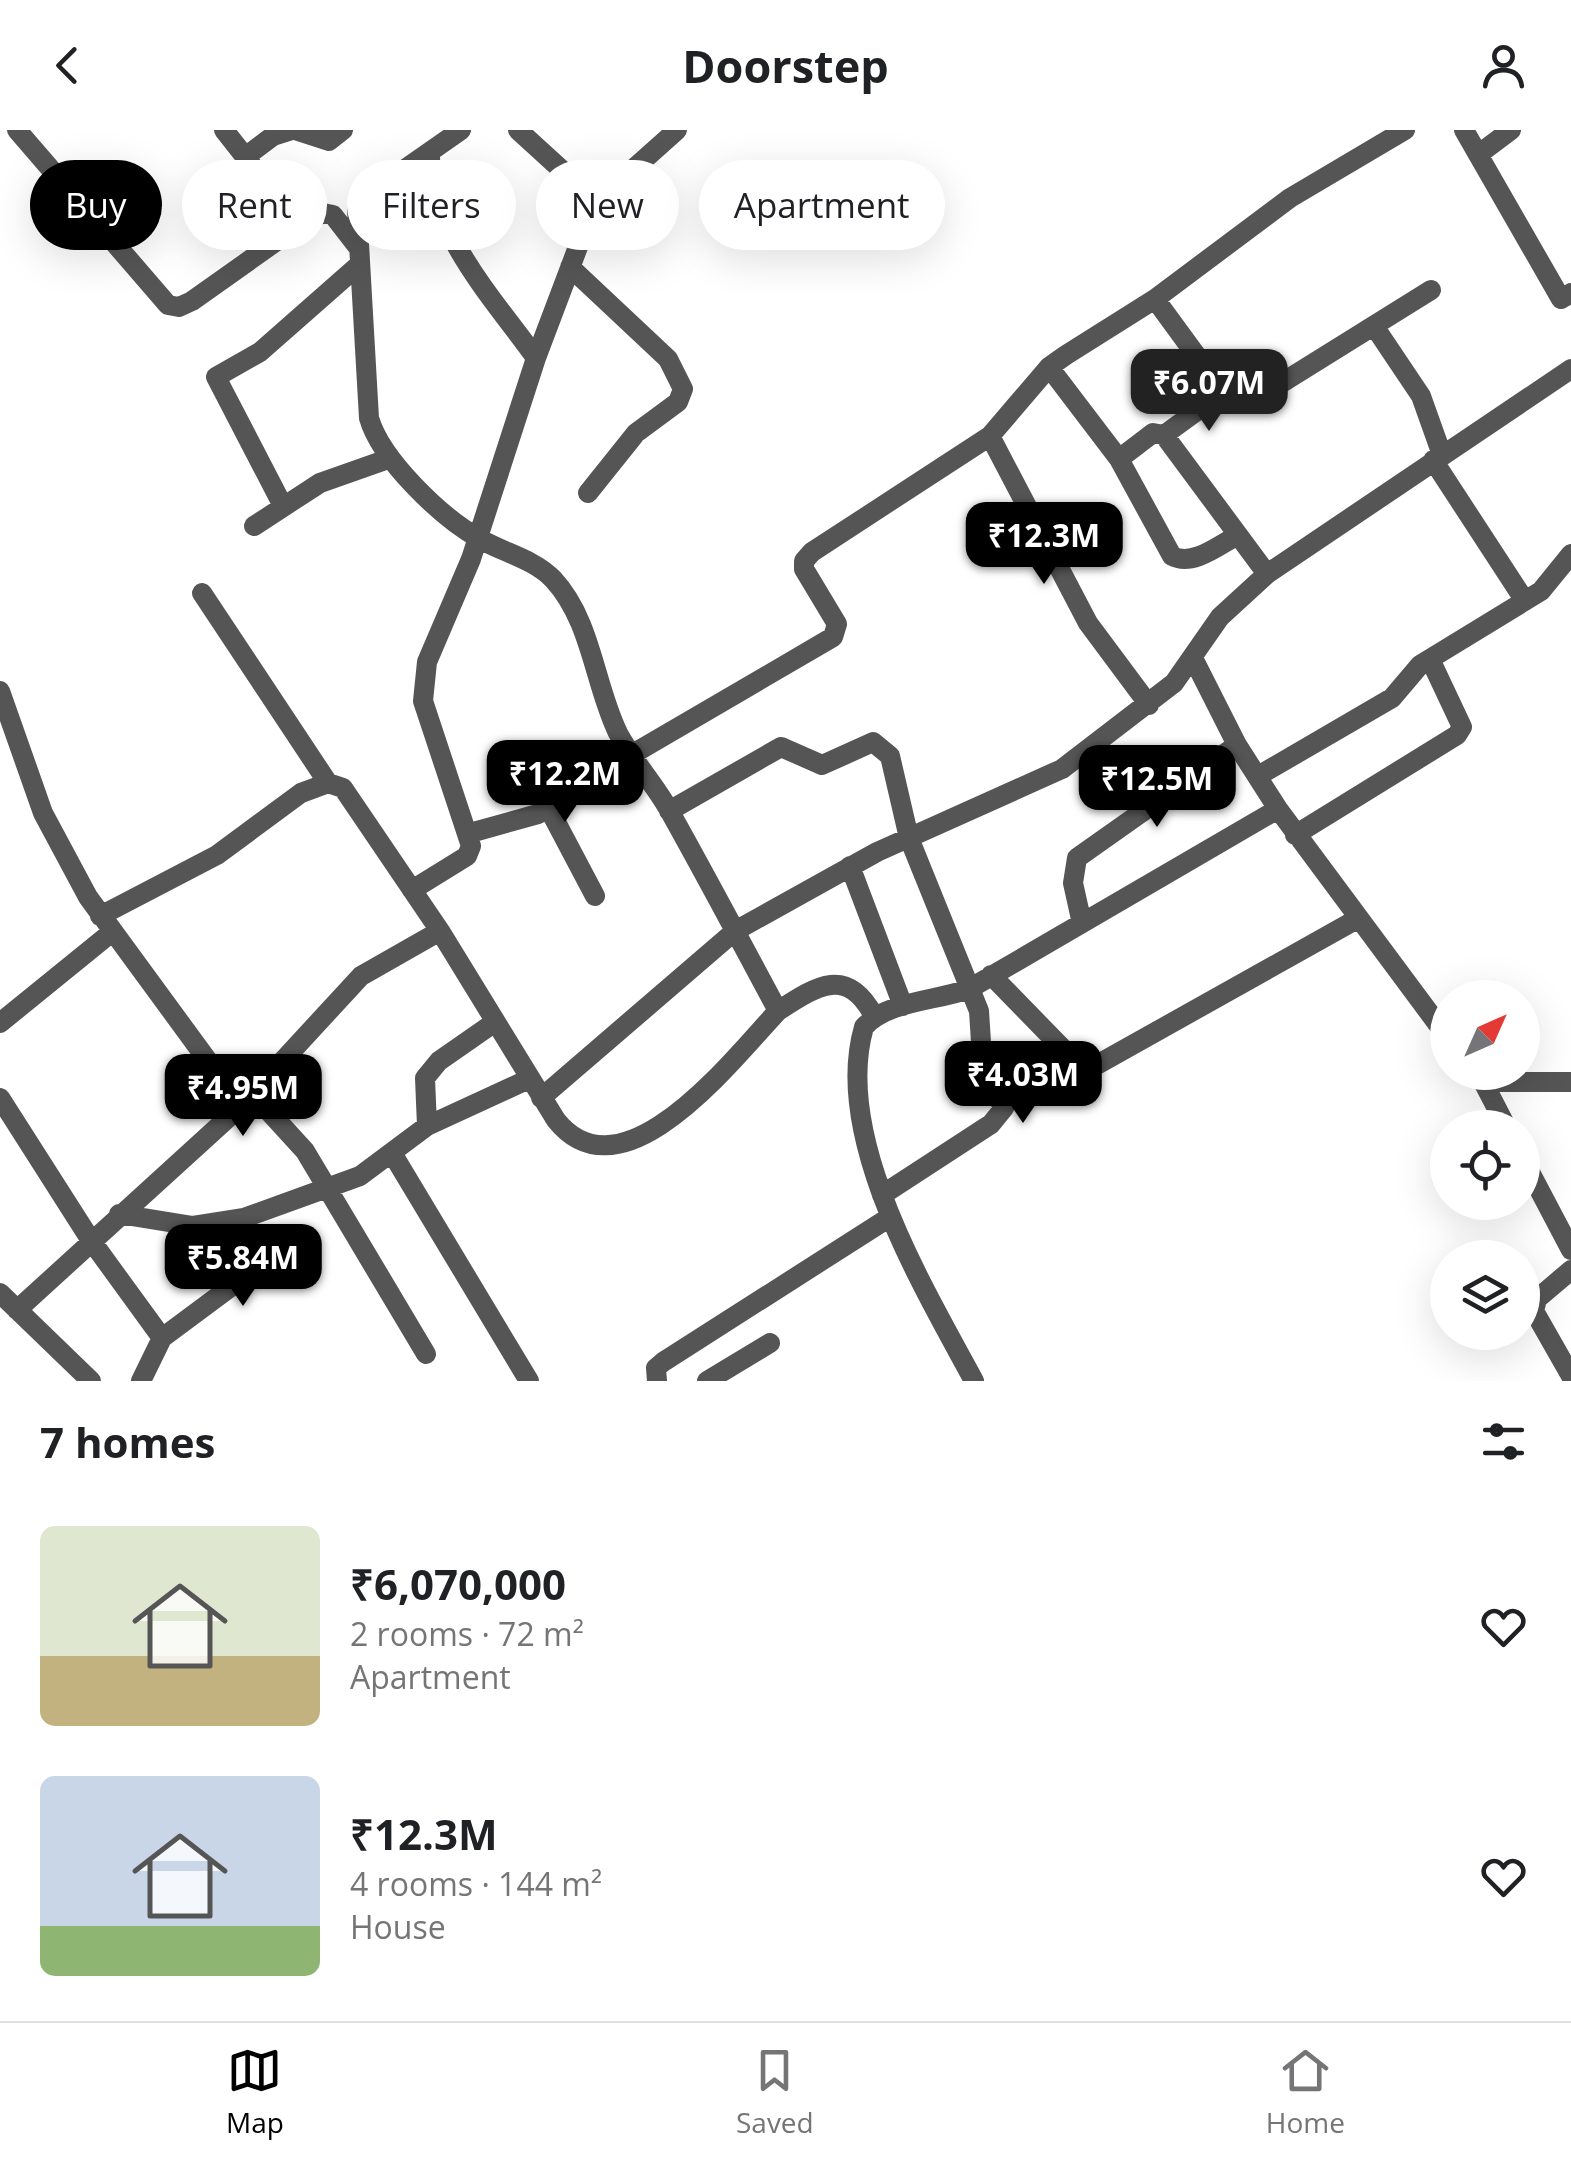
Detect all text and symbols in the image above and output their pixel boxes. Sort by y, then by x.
text: Doorstep [682,35,889,96]
icon: back [40,38,95,93]
icon: person [1476,38,1531,93]
chip: Buy [30,160,162,250]
chip: Rent [182,160,327,250]
chip: Filters [347,160,516,250]
chip: New [536,160,679,250]
chip: Apartment [699,160,945,250]
pin: ₹6.07M [1128,349,1290,434]
text: ₹6.07M [1153,360,1265,403]
pin: ₹12.3M [963,502,1125,587]
text: ₹12.3M [988,513,1100,556]
pin: ₹12.2M [484,740,646,825]
pin: ₹12.5M [1076,745,1238,830]
text: ₹12.2M [509,751,621,794]
text: ₹12.5M [1101,756,1213,799]
north arrow [1430,980,1540,1090]
map controls [1430,980,1540,1350]
pin: ₹4.03M [942,1041,1104,1126]
text: ₹4.03M [967,1052,1079,1095]
pin: ₹4.95M [162,1054,324,1139]
text: ₹4.95M [187,1065,299,1108]
button: locate [1430,1110,1540,1220]
pin: ₹5.84M [162,1224,324,1309]
text: ₹5.84M [187,1235,299,1278]
button: layers [1430,1240,1540,1350]
text: 7 homes [40,1413,215,1470]
icon: filters [1476,1414,1531,1469]
text: ₹6,070,000 [350,1555,566,1612]
icon: home [120,1566,240,1686]
icon: heart [1476,1599,1531,1654]
text: 2 rooms · 72 m² [350,1612,584,1655]
text: Apartment [350,1655,511,1698]
text: ₹12.3M [350,1805,498,1862]
icon: home [120,1816,240,1936]
icon: heart [1476,1849,1531,1904]
text: 4 rooms · 144 m² [350,1862,602,1905]
text: House [350,1905,446,1948]
tab: Map [226,2043,284,2141]
tab: Saved [736,2043,814,2141]
tab: Home [1266,2043,1345,2141]

